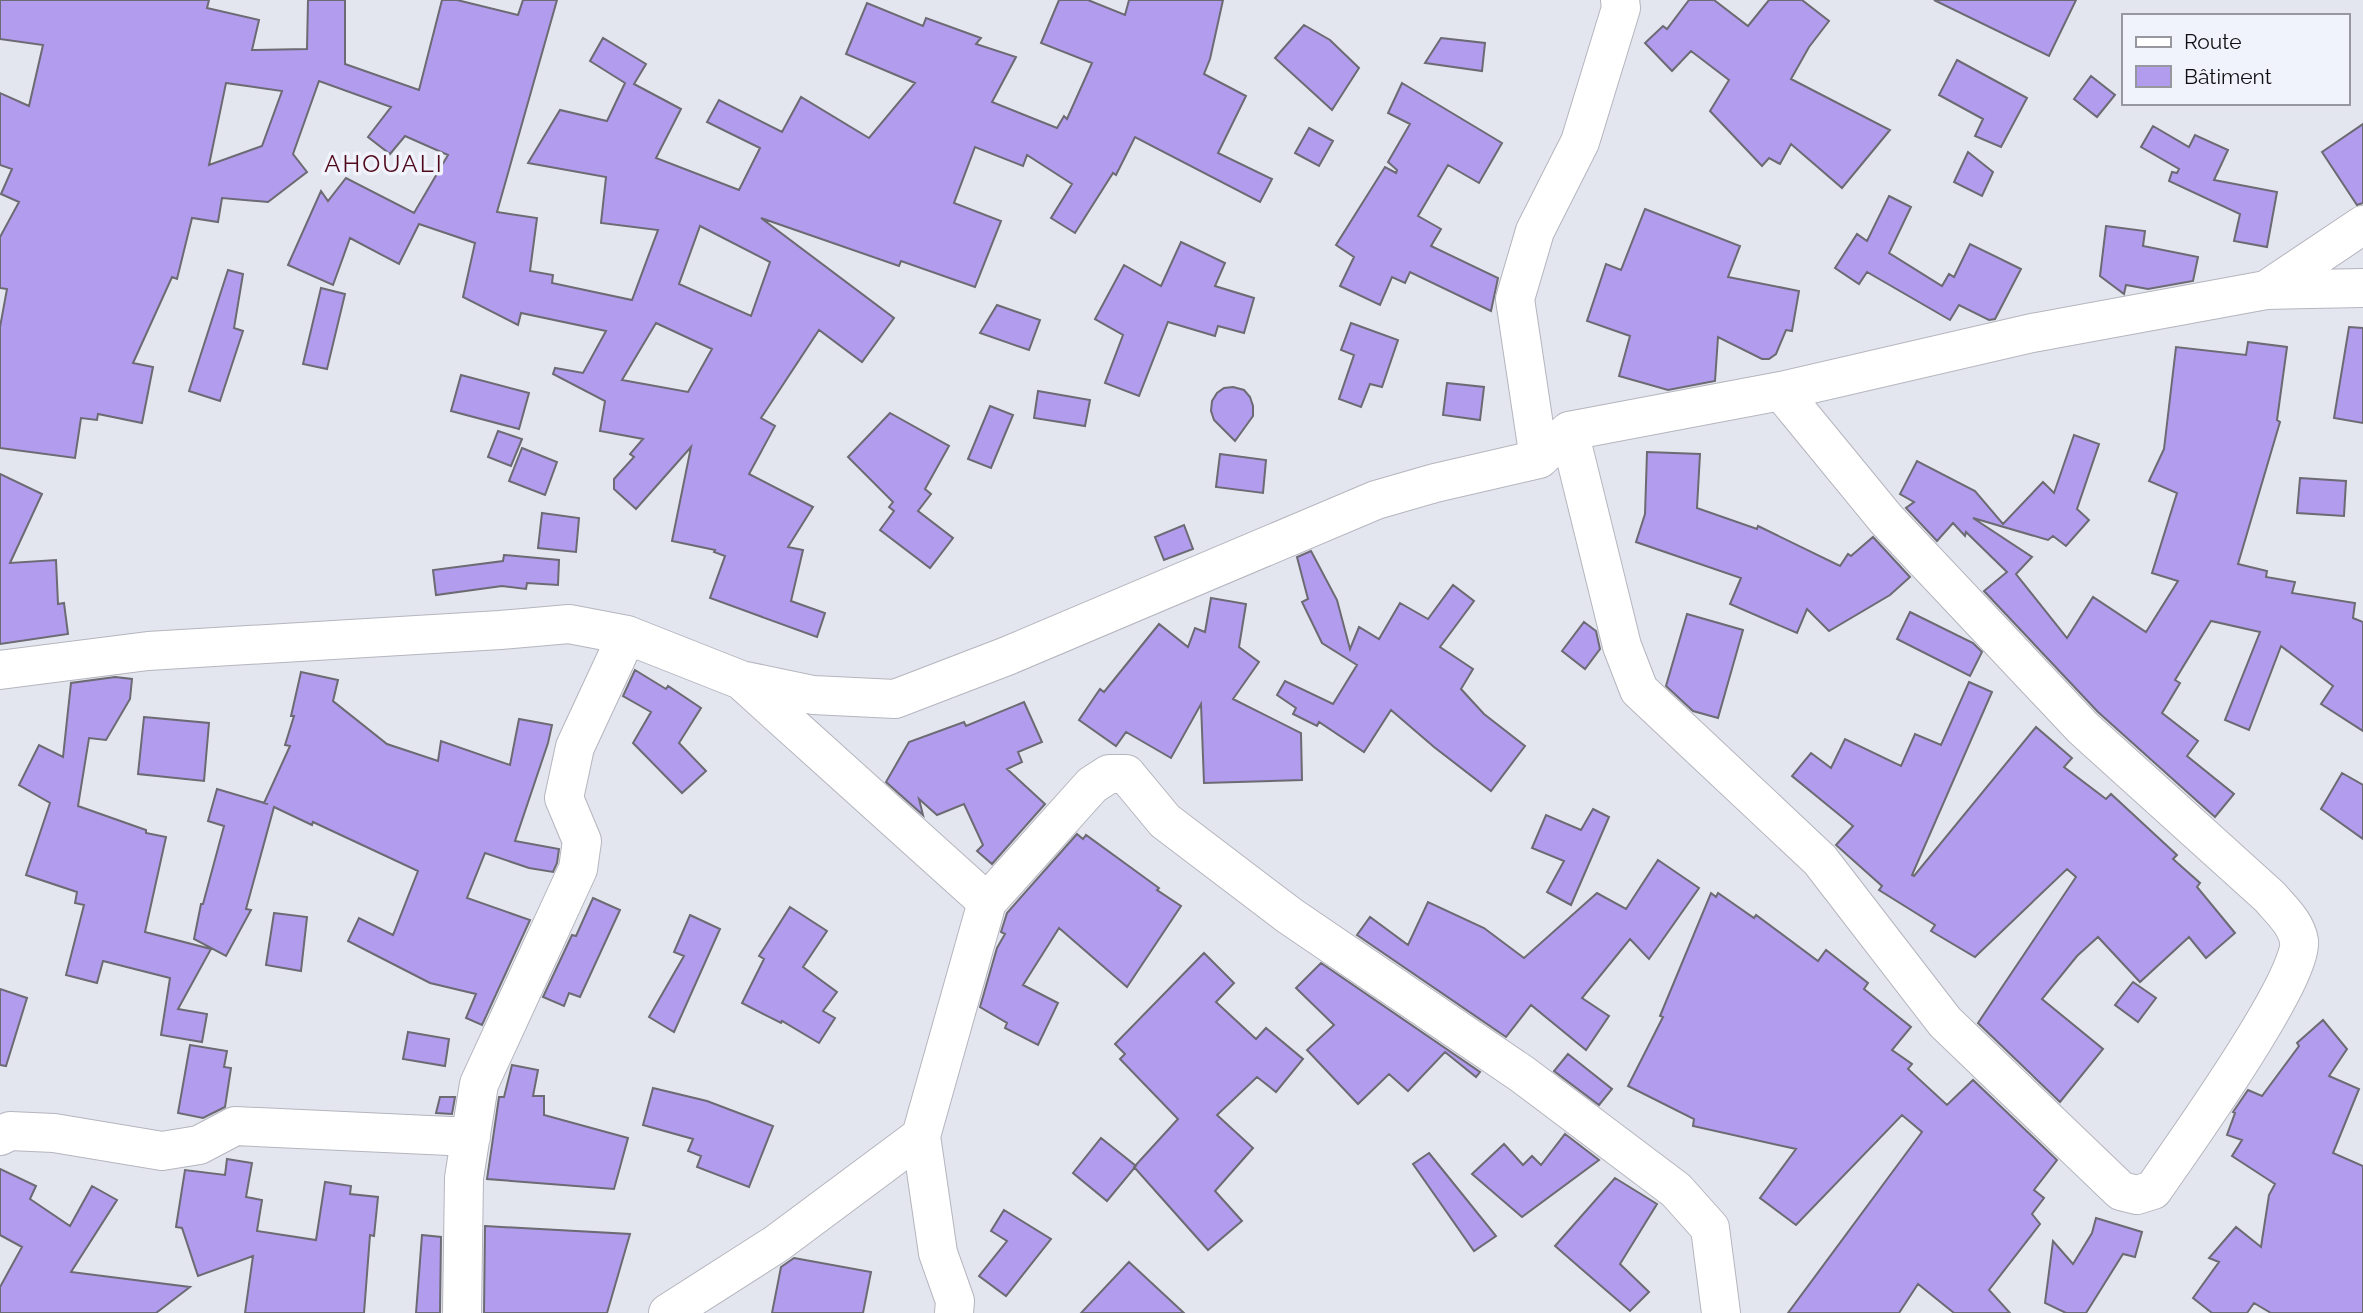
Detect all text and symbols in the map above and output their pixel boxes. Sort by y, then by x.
legend [2122,14,2349,105]
text: Route [2184,29,2242,54]
text: Bâtiment [2184,64,2272,89]
district label: AHOUALI [324,149,444,178]

